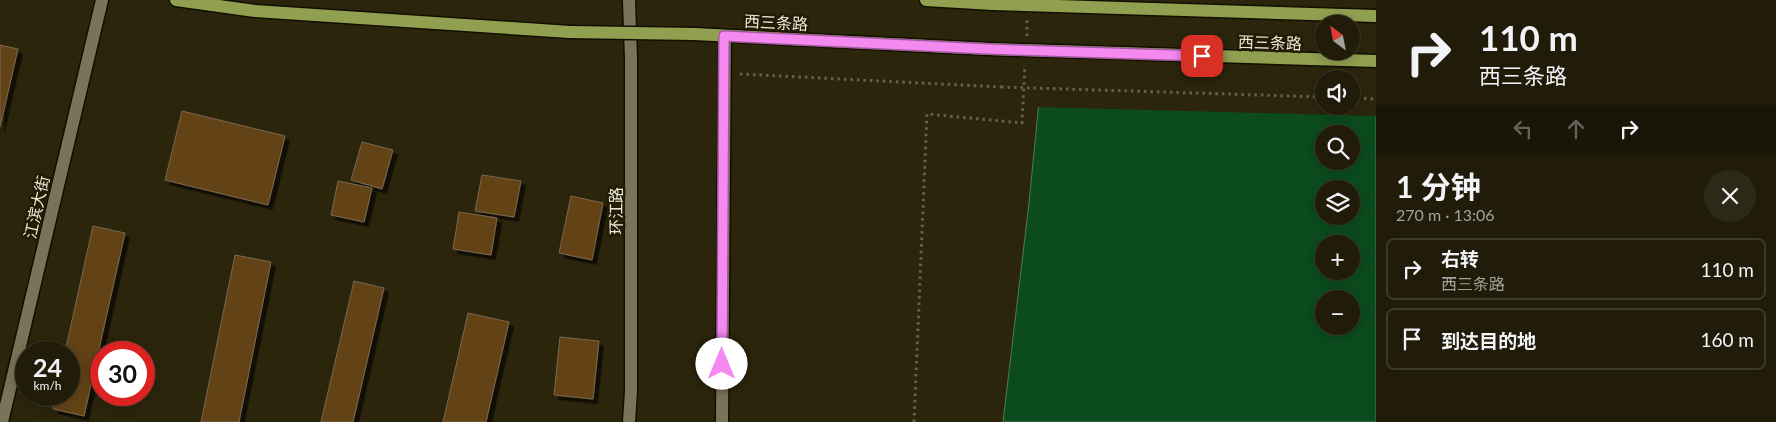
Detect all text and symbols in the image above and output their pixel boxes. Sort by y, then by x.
street label: 西三条路 [744,11,808,33]
north arrow [1315,15,1360,60]
map controls [1315,15,1360,335]
text: 110 m [1479,16,1578,58]
icon: right [1396,20,1461,85]
street label: 西三条路 [1238,31,1302,53]
pin [1181,35,1223,77]
icon: arrive [1188,42,1216,70]
text: 西三条路 [1479,62,1567,89]
button: sound [1315,70,1360,115]
icon: left [1509,115,1537,143]
icon: ahead [1562,115,1590,143]
icon: right [1615,115,1643,143]
button: search [1315,125,1360,170]
text: 1 分钟 [1396,168,1481,204]
button: close [1704,170,1756,222]
street label: 江滨大街 [20,174,52,240]
button: layers [1315,180,1360,225]
street label: 环江路 [606,187,625,235]
text: 270 m · 13:06 [1396,205,1495,224]
button: + [1315,235,1360,280]
text: 右转 [1441,247,1479,270]
icon: right [1398,255,1426,283]
text: 110 m [1700,258,1754,281]
text: 西三条路 [1441,274,1505,293]
button: − [1315,290,1360,335]
icon: arrive [1398,325,1426,353]
text: 160 m [1700,328,1754,351]
text: 到达目的地 [1441,329,1536,352]
position arrow [695,337,747,389]
speed limit sign: 30 [90,341,155,406]
text: 24 [33,352,62,382]
text: km/h [33,378,62,393]

